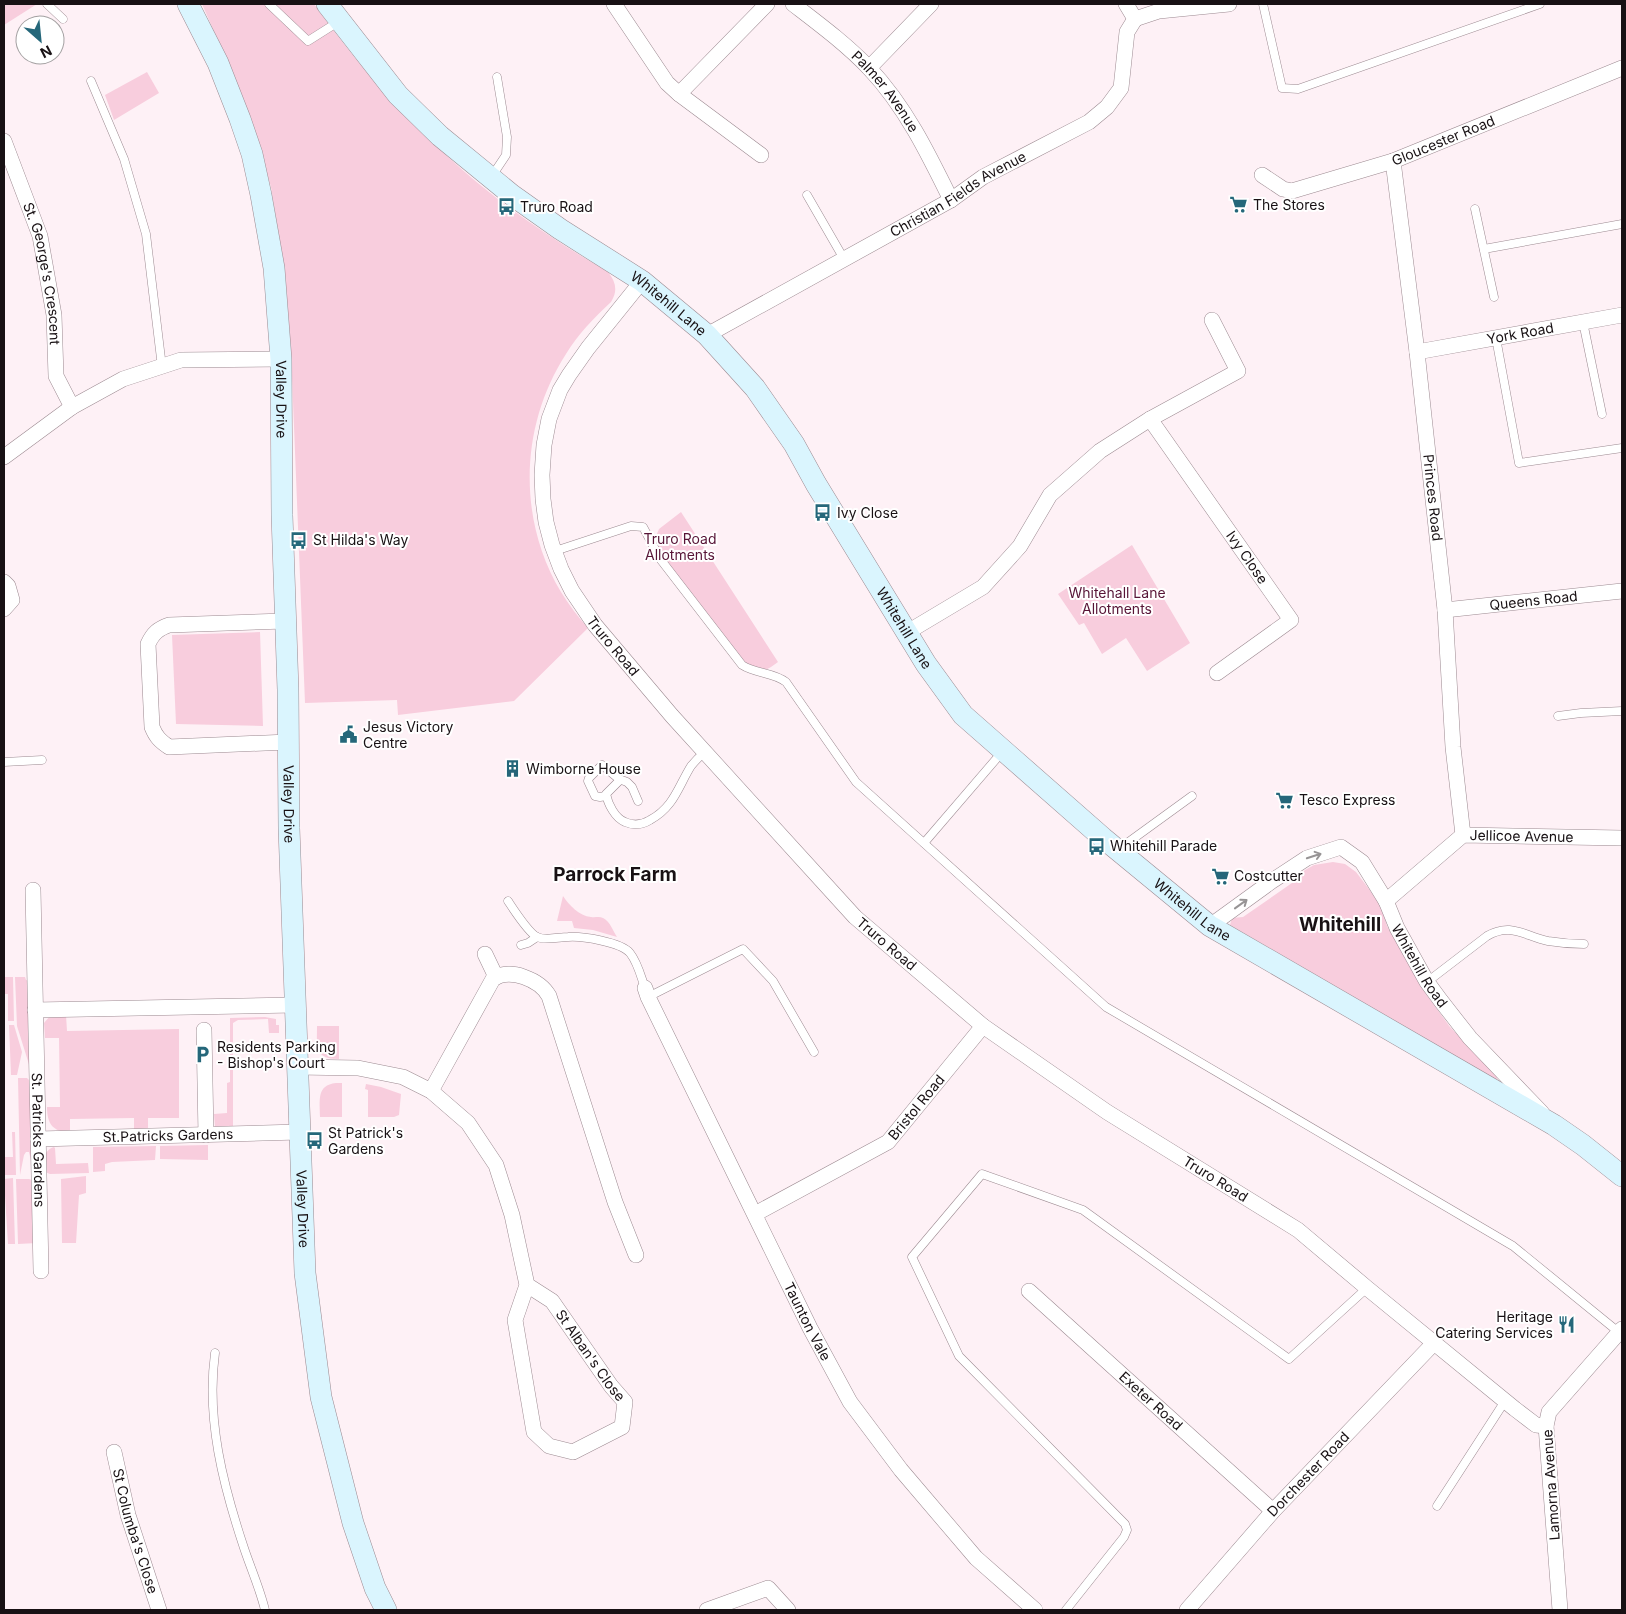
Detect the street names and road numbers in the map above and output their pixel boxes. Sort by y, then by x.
street label: Palmer Avenue [849,47,923,135]
street label: Gloucester Road [1389,112,1497,169]
street label: Christian Fields Avenue [887,147,1029,240]
street label: St. George's Crescent [20,200,64,346]
street label: Whitehill Lane [628,267,710,339]
street label: York Road [1485,318,1555,347]
street label: Valley Drive [273,360,291,438]
street label: Princes Road [1420,453,1446,542]
street label: Ivy Close [1223,527,1272,587]
street label: Whitehill Lane [873,584,936,672]
street label: Queens Road [1488,587,1578,613]
street label: Truro Road [583,613,643,679]
street label: Valley Drive [281,765,299,843]
street label: Jellicoe Avenue [1469,826,1574,845]
street label: Whitehill Lane [1151,874,1234,944]
street label: Truro Road [854,913,920,974]
street label: Whitehill Road [1388,921,1452,1010]
street label: Bristol Road [884,1071,948,1143]
street label: St. Patricks Gardens [29,1072,49,1207]
street label: St.Patricks Gardens [102,1125,234,1145]
street label: Truro Road [1180,1152,1251,1205]
street label: Valley Drive [293,1170,313,1248]
street label: Taunton Vale [781,1279,835,1363]
street label: St Alban's Close [552,1306,629,1404]
street label: Exeter Road [1116,1367,1186,1433]
street label: Dorchester Road [1263,1428,1352,1520]
street label: Lamorna Avenue [1538,1429,1563,1541]
street label: St Columba's Close [110,1467,162,1596]

